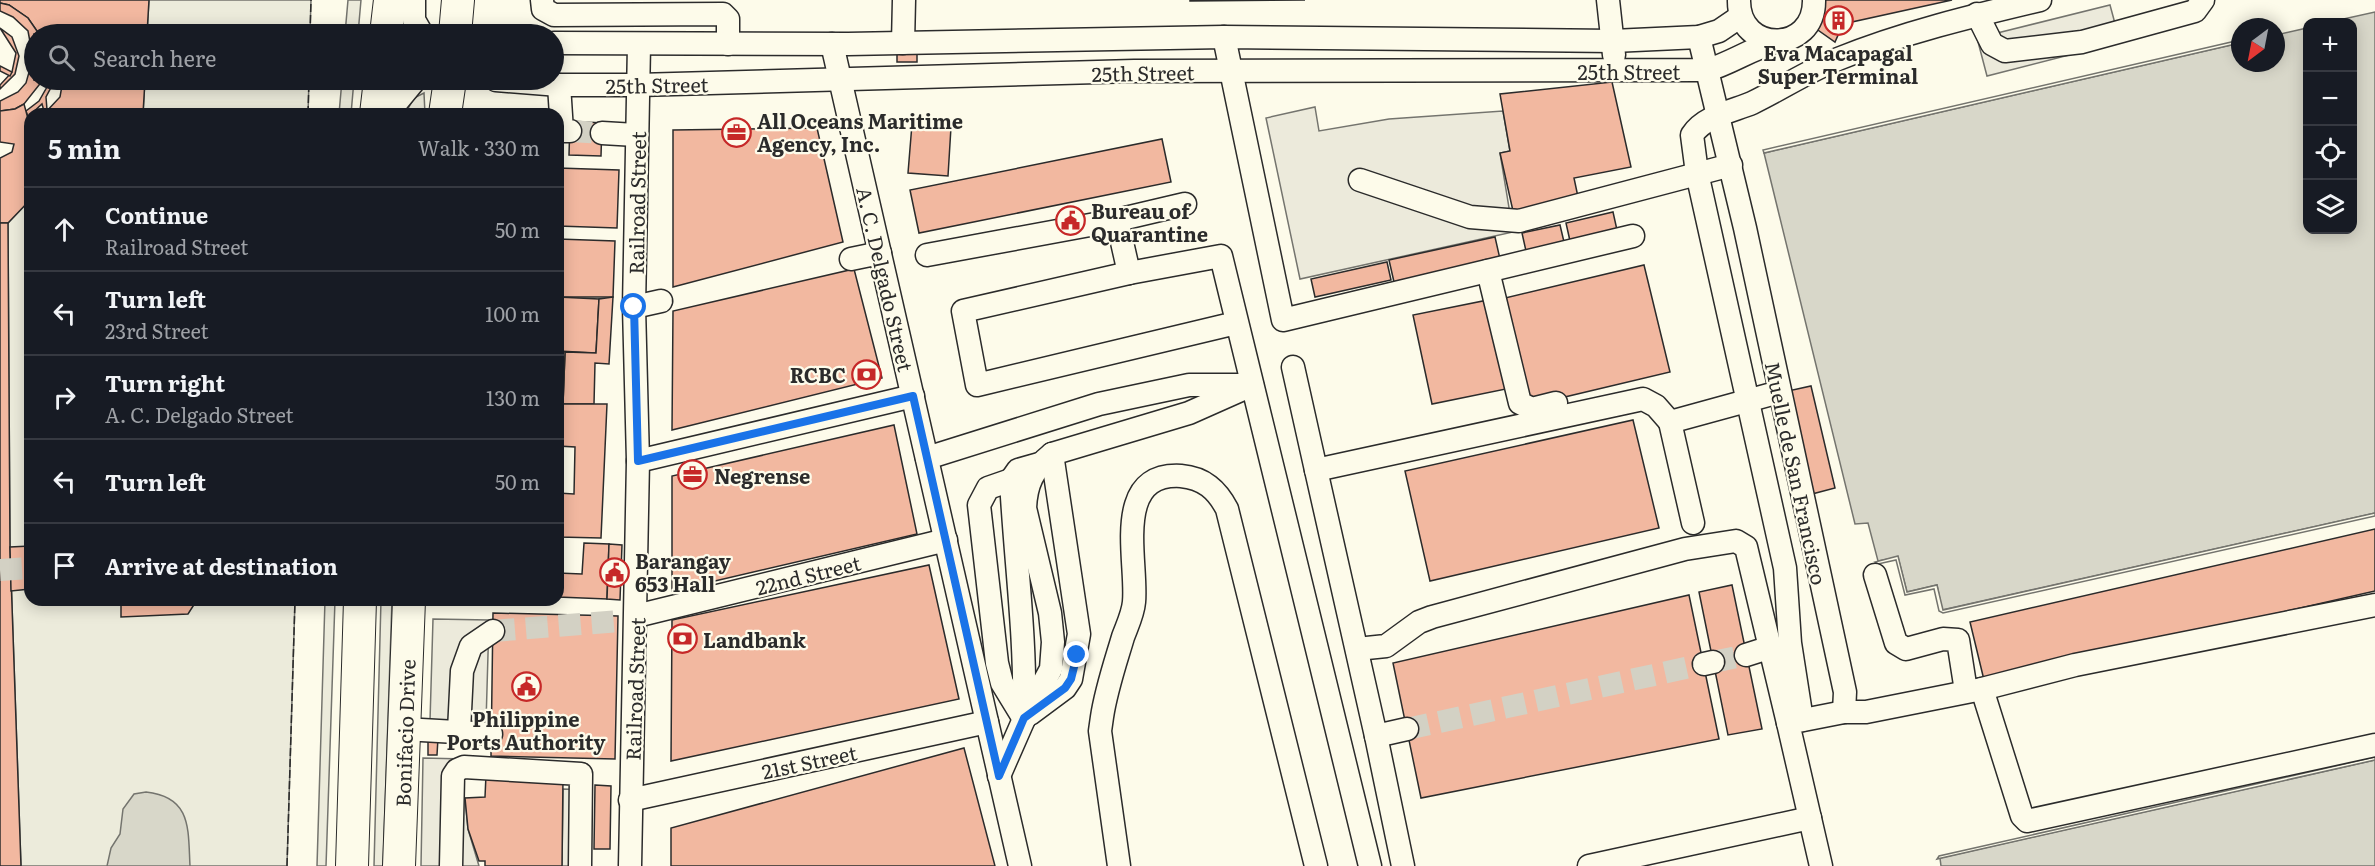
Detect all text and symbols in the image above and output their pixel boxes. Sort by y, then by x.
building icon: Eva Macapagal Super Terminal [1822,5,1854,37]
north arrow [2231,18,2285,72]
map controls [2303,18,2357,234]
button: + [2303,18,2357,72]
search box [24,24,564,90]
place label: Eva Macapagal Super Terminal [1758,37,1918,90]
icon: search [45,41,78,74]
text: Search here [93,41,216,74]
street label: 25th Street [1091,56,1195,88]
street label: 25th Street [1578,56,1680,86]
street label: 25th Street [605,68,709,100]
button: − [2303,72,2357,126]
place label: All Oceans Maritime Agency, Inc. [757,105,963,158]
office icon: All Oceans Maritime Agency, Inc. [720,116,752,148]
button: locate [2303,126,2357,180]
text: 5 min [48,128,121,167]
street label: Railroad Street [620,131,652,275]
text: Walk · 330 m [418,132,540,162]
button: layers [2303,180,2357,234]
street label: A. C. Delgado Street [850,184,922,374]
place label: Bureau of Quarantine [1091,195,1208,248]
text: Continue [105,198,208,231]
public building icon: Bureau of Quarantine [1054,205,1086,237]
icon: ahead [48,213,81,246]
text: 50 m [495,214,540,244]
text: Railroad Street [105,231,248,261]
text: Turn left [105,282,206,315]
route start [620,293,646,319]
icon: left [48,297,81,330]
text: 100 m [485,298,540,328]
text: 23rd Street [105,315,209,345]
bank icon: RCBC [851,358,883,390]
street label: Muelle de San Francisco [1759,358,1835,588]
place label: RCBC [790,359,846,389]
text: Turn right [105,366,225,399]
icon: right [48,381,81,414]
text: 130 m [486,382,540,412]
text: A. C. Delgado Street [105,399,294,429]
office icon: Negrense [677,459,709,491]
place label: Negrense [714,460,810,490]
icon: left [48,465,81,498]
text: Turn left [105,465,206,498]
text: 50 m [495,466,540,496]
place label: Barangay 653 Hall [635,545,732,598]
street label: 22nd Street [753,547,863,601]
icon: arrive [48,549,81,582]
text: Arrive at destination [105,549,338,582]
public building icon: Barangay 653 Hall [598,556,630,588]
street label: Railroad Street [617,617,651,761]
bank icon: Landbank [666,623,698,655]
place label: Landbank [703,624,806,654]
route end [1063,641,1089,667]
street label: Bonifacio Drive [386,659,422,807]
public building icon: Philippine Ports Authority [510,671,542,703]
place label: Philippine Ports Authority [446,703,606,756]
street label: 21st Street [759,736,859,786]

